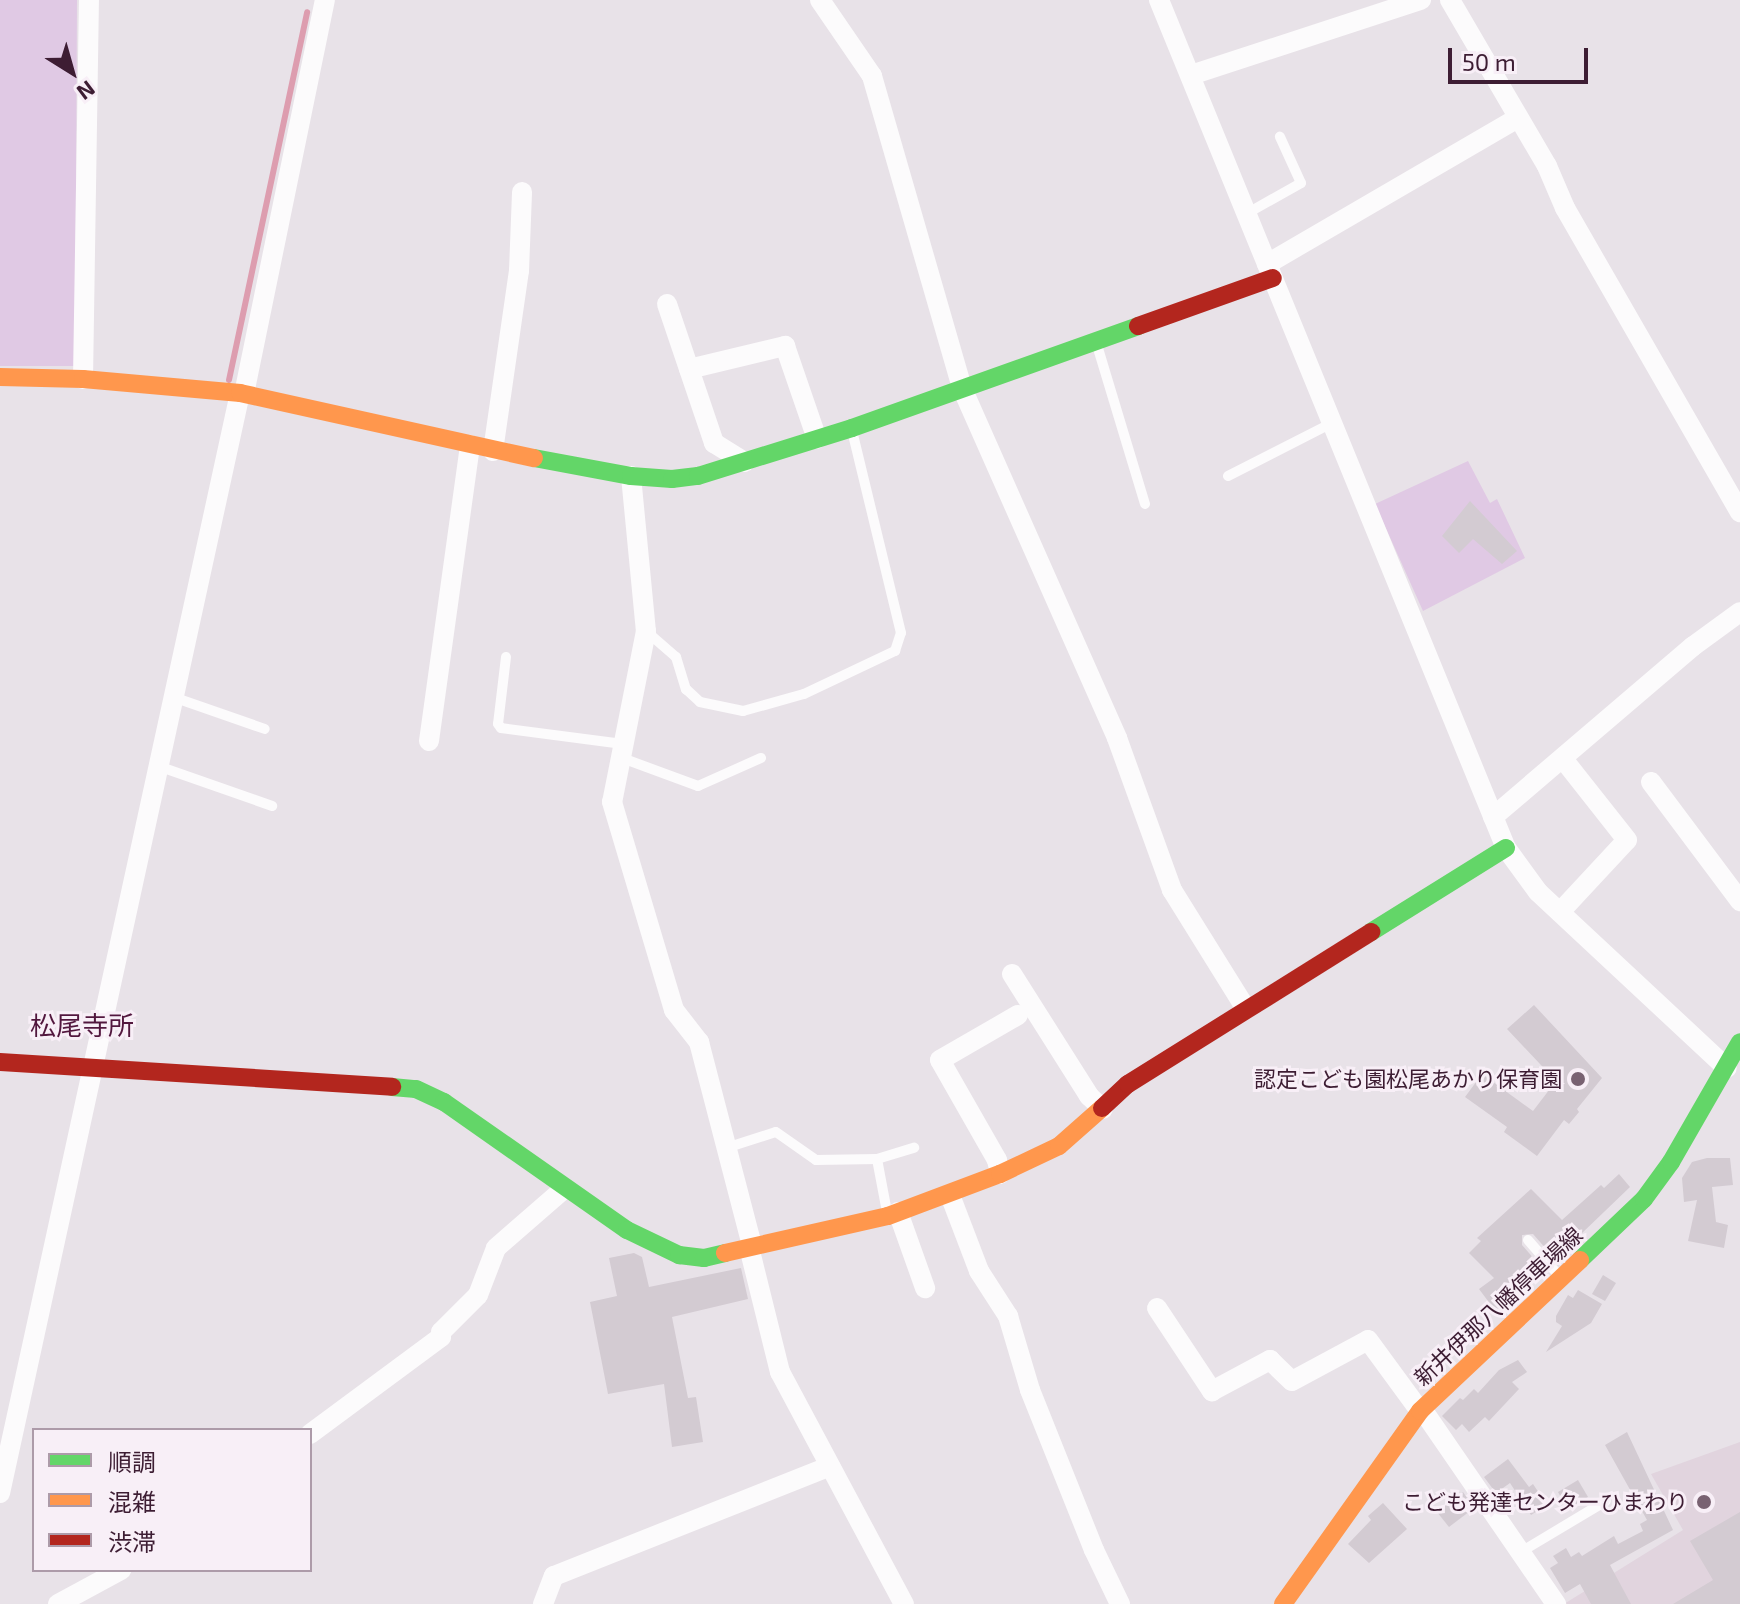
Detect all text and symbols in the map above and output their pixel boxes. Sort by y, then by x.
north arrow [32,32,112,112]
scale bar [1452,32,1592,82]
text: 50 m [1462,47,1516,76]
text: N [72,76,101,106]
district label: 松尾寺所 [30,1009,134,1041]
place label: 認定こども園松尾あかり保育園 [1254,1066,1562,1092]
marker: 認定こども園松尾あかり保育園 [1569,1070,1587,1088]
street label: 新井伊那八幡停車場線 [1409,1221,1587,1391]
legend [32,1428,312,1572]
text: 順調 [108,1447,156,1476]
text: 混雑 [108,1487,156,1516]
place label: こども発達センターひまわり [1402,1489,1688,1515]
marker: こども発達センターひまわり [1695,1493,1713,1511]
text: 渋滞 [108,1527,156,1556]

